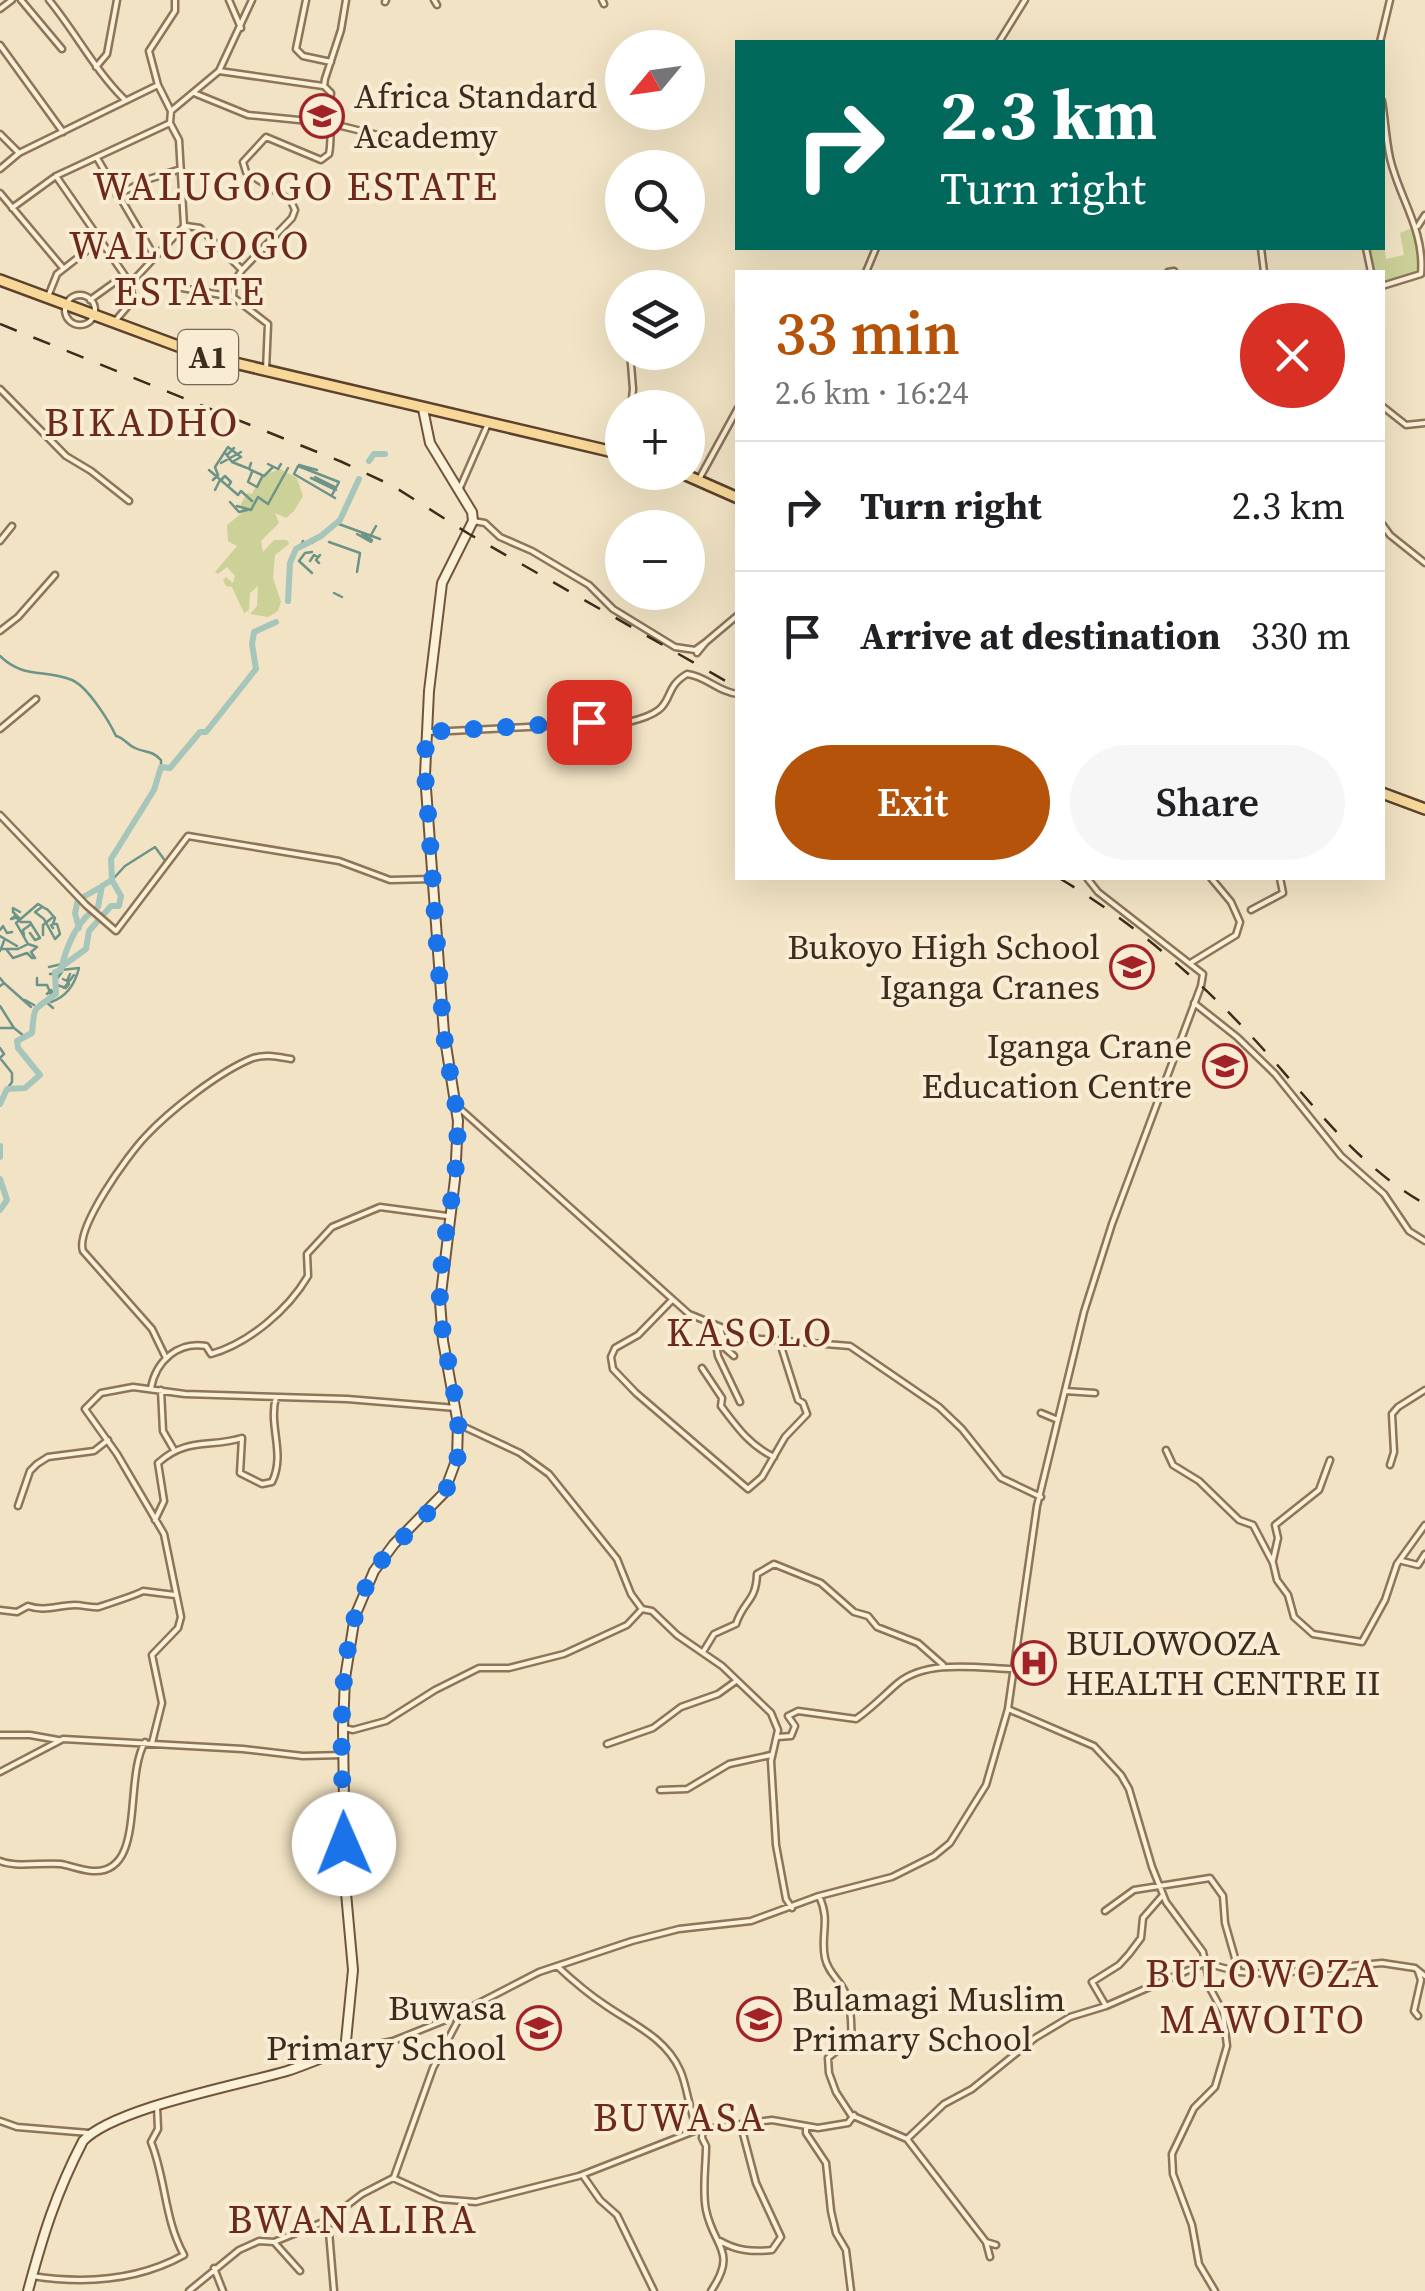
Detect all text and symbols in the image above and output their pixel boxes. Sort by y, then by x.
north arrow [605,30,705,130]
map controls [605,30,705,610]
text: 2.3 km [940,66,1157,162]
place label: Africa Standard Academy [354,72,597,160]
icon: right [775,80,905,210]
school or university icon: Africa Standard Academy [299,93,345,139]
button: search [605,150,705,250]
text: Turn right [940,157,1146,219]
district label: WALUGOGO ESTATE [92,159,500,213]
district label: WALUGOGO ESTATE [69,218,311,318]
button: layers [605,270,705,370]
text: 33 min [775,292,960,374]
button: close [1240,303,1345,408]
road number: A1 [178,330,238,384]
text: 2.6 km · 16:24 [775,371,969,415]
button: + [605,390,705,490]
district label: BIKADHO [44,395,240,449]
icon: right [775,479,830,534]
text: Turn right [860,480,1042,532]
text: 2.3 km [1232,480,1345,532]
button: − [605,510,705,610]
icon: arrive [775,609,830,664]
text: Arrive at destination [860,610,1221,662]
text: 330 m [1251,610,1351,662]
pin [547,680,632,765]
icon: arrive [562,695,617,750]
button: Exit [775,745,1050,860]
button: Share [1070,745,1345,860]
place label: Bukoyo High School Iganga Cranes [787,923,1100,1011]
school or university icon: Bukoyo High School Iganga Cranes [1109,944,1155,990]
place label: Iganga Crane Education Centre [921,1022,1192,1110]
school or university icon: Iganga Crane Education Centre [1202,1043,1248,1089]
district label: KASOLO [666,1305,834,1359]
place label: BULOWOOZA HEALTH CENTRE II [1066,1619,1381,1707]
hospital icon: BULOWOOZA HEALTH CENTRE II [1011,1640,1057,1686]
position arrow [292,1792,396,1896]
district label: BULOWOZA MAWOITO [1145,1946,1381,2046]
place label: Bulamagi Muslim Primary School [792,1975,1066,2063]
place label: Buwasa Primary School [266,1984,506,2072]
school or university icon: Bulamagi Muslim Primary School [736,1996,782,2042]
school or university icon: Buwasa Primary School [516,2005,562,2051]
district label: BUWASA [593,2090,767,2144]
district label: BWANALIRA [227,2192,479,2246]

